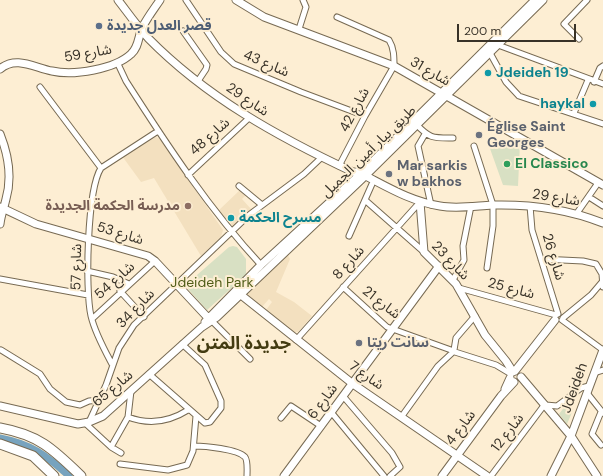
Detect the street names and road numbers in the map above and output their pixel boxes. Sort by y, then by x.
street label: شارع 59 [63,42,113,66]
street label: شارع 43 [241,47,291,81]
street label: شارع 31 [407,54,453,90]
street label: شارع 29 [223,80,271,120]
street label: شارع 42 [336,85,374,135]
street label: طريق بيار أمين الجميل [318,103,420,201]
street label: شارع 48 [187,115,233,159]
street label: شارع 29 [531,186,581,210]
street label: شارع 53 [95,219,145,249]
street label: شارع 26 [538,232,568,282]
street label: شارع 23 [428,238,472,284]
street label: شارع 57 [68,243,86,291]
street label: شارع 8 [330,243,368,283]
street label: شارع 54 [92,259,138,303]
street label: شارع 25 [486,275,536,303]
street label: شارع 21 [359,283,403,323]
street label: شارع 34 [113,286,159,332]
street label: شارع 7 [345,358,387,394]
street label: Jdeideh [558,361,592,415]
street label: شارع 65 [89,367,137,411]
street label: شارع 6 [304,381,342,423]
street label: شارع 4 [442,407,480,449]
street label: شارع 12 [488,411,528,455]

